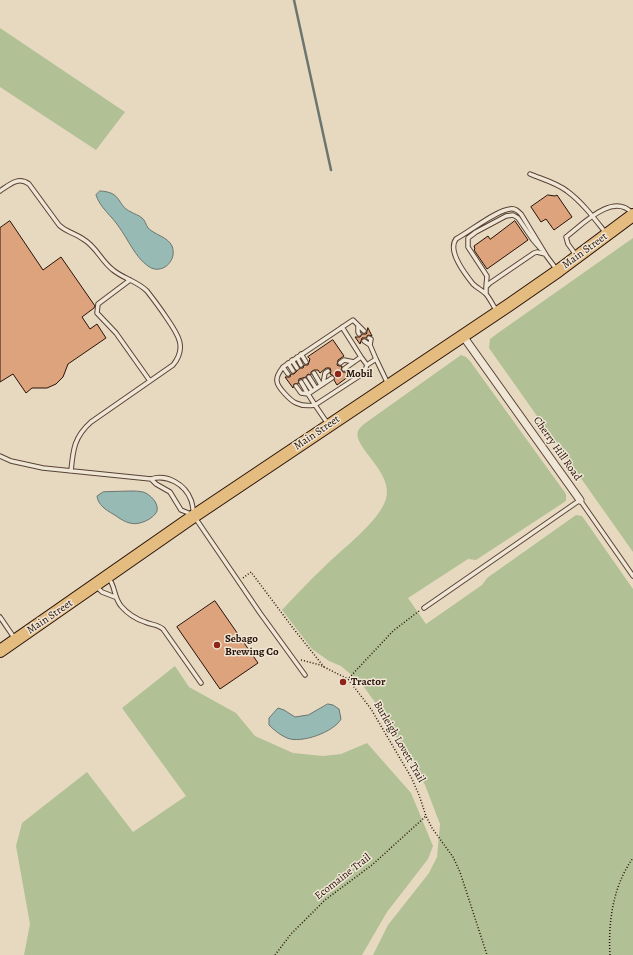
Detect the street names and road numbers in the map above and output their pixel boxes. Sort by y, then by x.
street label: Main Street [560,230,610,272]
street label: Main Street [291,413,343,453]
street label: Cherry Hill Road [530,414,584,484]
street label: Main Street [24,597,76,637]
street label: Burleigh Lovett Trail [370,699,428,785]
street label: Ecomaine Trail [312,851,374,903]

